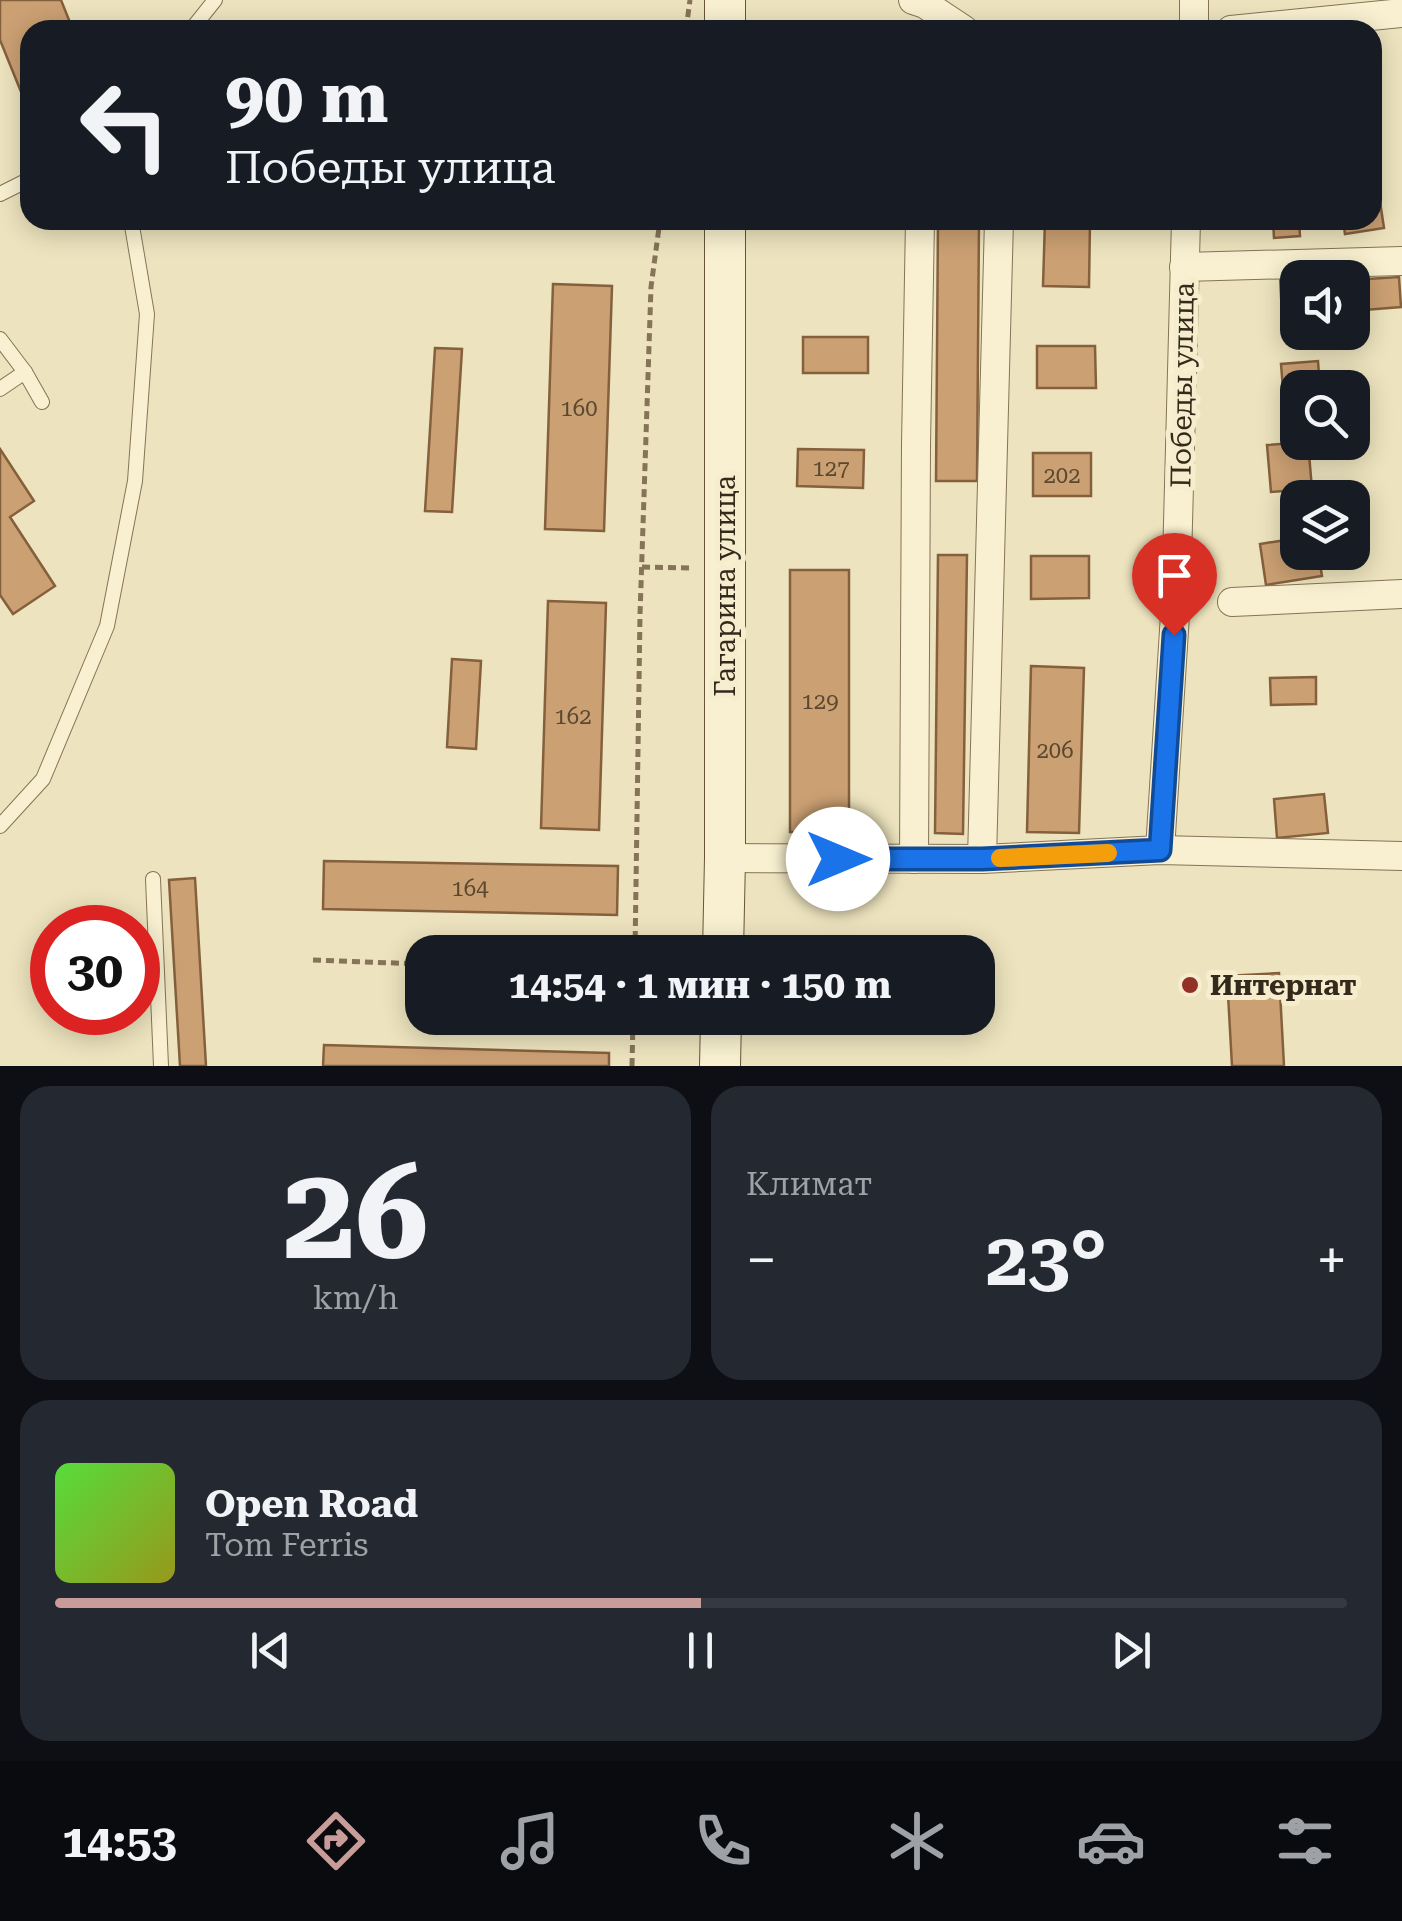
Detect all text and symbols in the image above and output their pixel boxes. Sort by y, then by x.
text: 90 m [225,57,389,139]
icon: left [60,60,190,190]
text: Победы улица [225,141,555,194]
map controls [1280,260,1370,570]
button: sound [1280,260,1370,350]
street label: Победы улица [1164,282,1201,488]
button: search [1280,370,1370,460]
house number: 160 [561,396,597,421]
house number: 127 [813,456,849,481]
house number: 202 [1044,463,1080,488]
street label: Гагарина улица [709,475,742,697]
button: layers [1280,480,1370,570]
pin [1132,533,1217,636]
icon: arrive [1147,548,1202,603]
house number: 129 [802,689,838,714]
house number: 162 [555,704,591,729]
house number: 206 [1037,738,1073,763]
position arrow [786,807,890,911]
house number: 164 [452,876,489,901]
speed limit sign: 30 [30,905,160,1035]
text: 14:54 · 1 мин · 150 m [509,963,891,1007]
place label: Интернат [1210,969,1356,1002]
marker: Интернат [1179,974,1201,996]
text: 26 [283,1137,428,1290]
text: Климат [746,1165,872,1203]
text: 23° [986,1215,1107,1303]
text: − [746,1228,777,1292]
text: + [1316,1228,1347,1292]
text: km/h [313,1279,398,1317]
text: Open Road [205,1482,418,1526]
text: Tom Ferris [205,1526,368,1564]
icon: previous [243,1623,298,1678]
icon: pause [673,1623,728,1678]
icon: next [1104,1623,1159,1678]
icon: directions [301,1806,371,1876]
icon: music [495,1806,565,1876]
icon: phone [688,1806,758,1876]
icon: climate [882,1806,952,1876]
icon: car [1076,1806,1146,1876]
icon: filters [1270,1806,1340,1876]
text: 14:53 [62,1815,177,1868]

